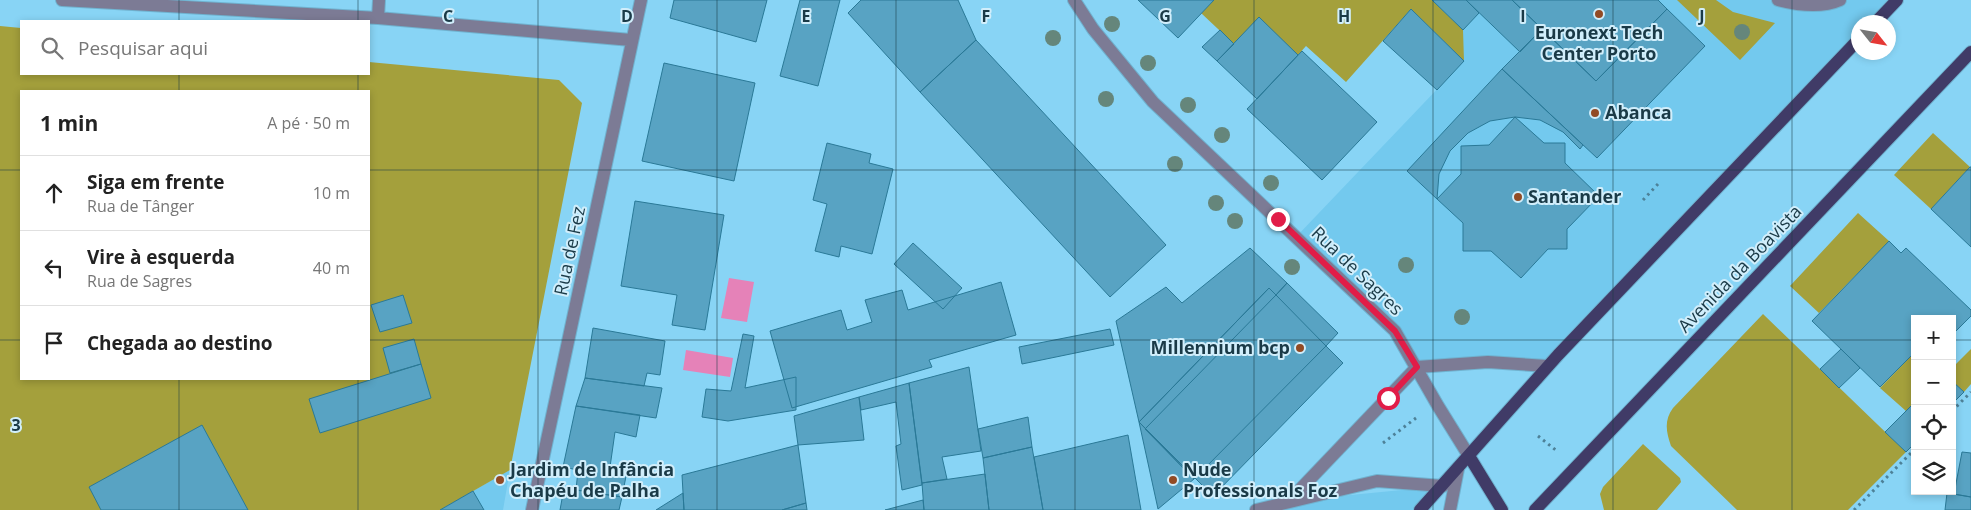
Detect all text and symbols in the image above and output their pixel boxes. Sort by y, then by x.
text: C [443,5,453,27]
text: D [621,5,633,27]
text: E [802,5,811,27]
text: F [982,5,990,27]
text: G [1159,5,1171,27]
text: H [1338,5,1350,27]
text: I [1520,5,1526,27]
text: J [1697,5,1705,27]
marker: Euronext Tech Center Porto [1593,8,1605,20]
north arrow [1851,15,1896,60]
search box [20,20,370,75]
place label: Euronext Tech Center Porto [1535,20,1663,65]
icon: search [38,34,66,62]
text: Pesquisar aqui [78,35,208,61]
place label: Abanca [1605,100,1672,124]
marker: Abanca [1589,107,1601,119]
text: 1 min [40,109,98,137]
text: A pé · 50 m [267,112,350,134]
text: Siga em frente [87,169,224,195]
icon: ahead [40,179,68,207]
text: 10 m [313,182,350,204]
place label: Santander [1528,184,1621,208]
marker: Santander [1512,191,1524,203]
text: Rua de Tânger [87,195,194,217]
street label: Avenida da Boavista [1672,199,1806,337]
street label: Rua de Fez [548,204,590,298]
route end [1267,208,1290,231]
street label: Rua de Sagres [1307,221,1409,320]
text: Vire à esquerda [87,244,235,270]
icon: left [40,254,68,282]
text: 40 m [313,257,350,279]
text: Rua de Sagres [87,270,192,292]
map controls [1911,315,1956,495]
button: + [1911,315,1956,360]
icon: arrive [40,329,68,357]
text: Chegada ao destino [87,330,273,356]
place label: Millennium bcp [1151,335,1290,359]
marker: Millennium bcp [1294,342,1306,354]
button: − [1911,360,1956,405]
route start [1377,387,1400,410]
button: locate [1911,405,1956,450]
text: 3 [11,414,21,436]
button: layers [1911,450,1956,495]
place label: Jardim de Infância Chapéu de Palha [508,457,674,502]
place label: Nude Professionals Foz [1183,457,1338,502]
marker: Jardim de Infância Chapéu de Palha [494,474,506,486]
marker: Nude Professionals Foz [1167,474,1179,486]

